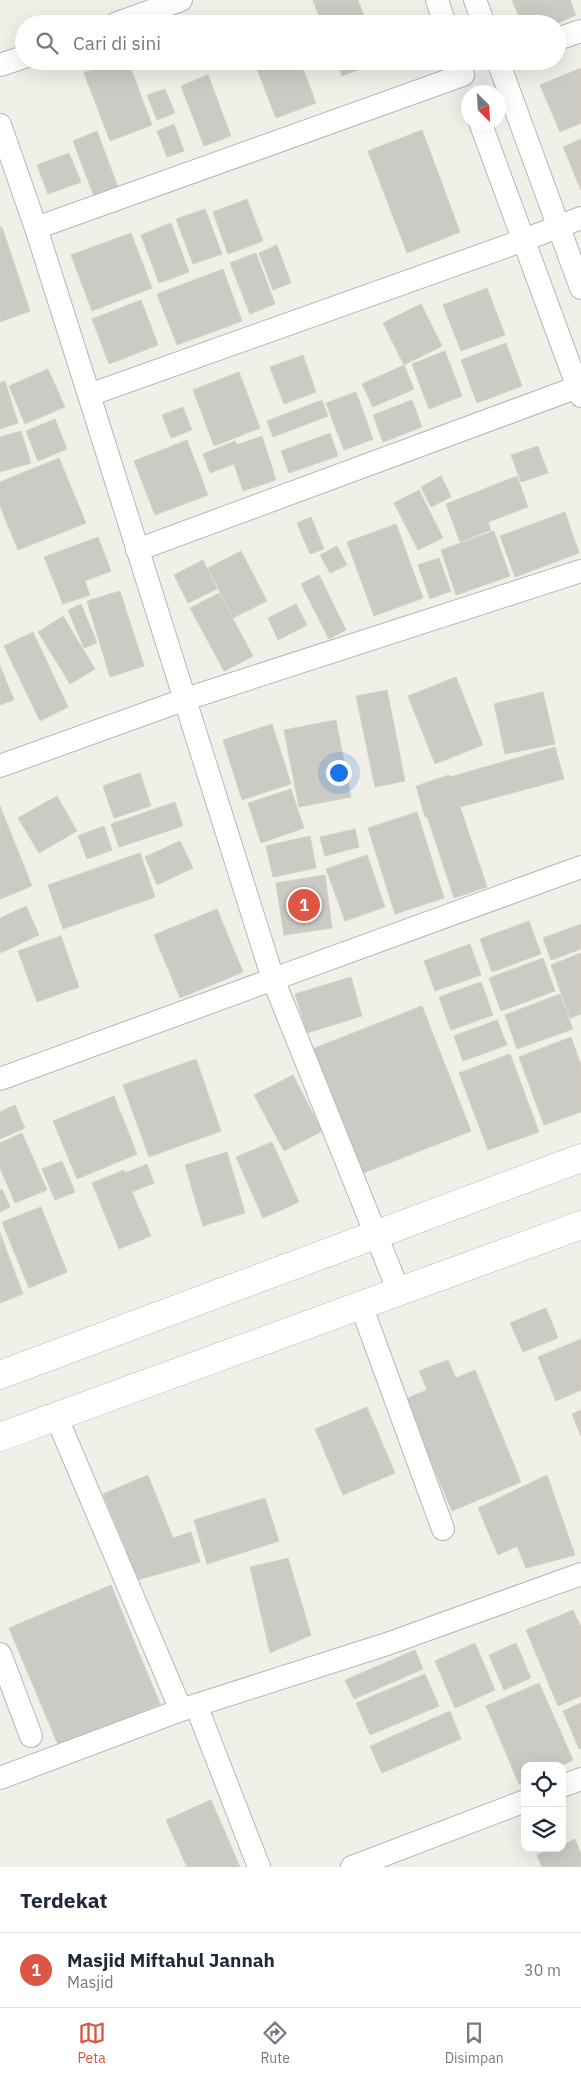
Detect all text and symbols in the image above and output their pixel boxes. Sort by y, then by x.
search box [15,15,566,70]
icon: search [33,29,61,57]
text: Cari di sini [73,31,161,55]
north arrow [461,85,506,130]
your location [326,760,352,786]
pin: 1 [288,886,320,924]
map controls [521,1762,566,1852]
button: locate [521,1762,566,1807]
button: layers [521,1807,566,1852]
text: Terdekat [20,1886,108,1914]
text: Masjid Miftahul Jannah [67,1948,275,1972]
text: 1 [31,1960,41,1980]
text: 30 m [524,1960,561,1980]
text: Masjid [67,1972,114,1992]
tab: Peta [77,2019,106,2067]
tab: Rute [260,2019,290,2067]
tab: Disimpan [445,2019,504,2067]

